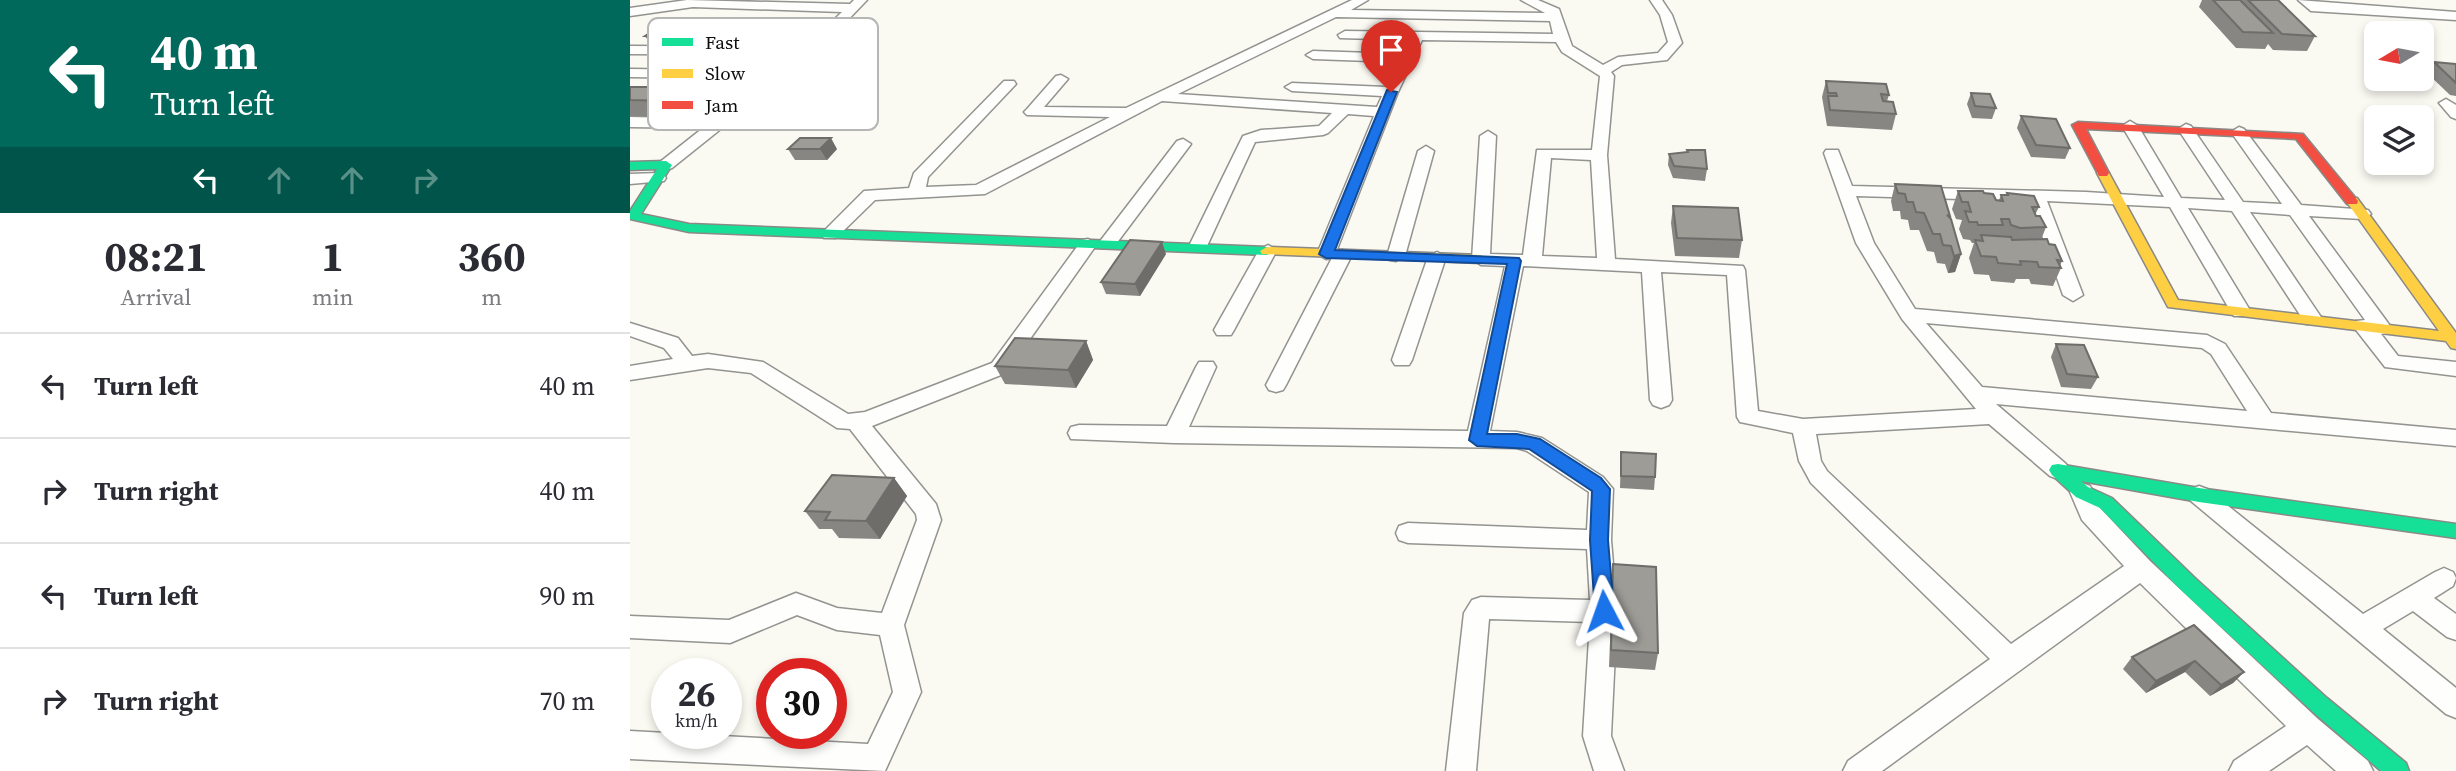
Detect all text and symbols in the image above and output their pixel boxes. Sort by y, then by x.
text: 40 m [150,18,258,85]
legend [648,18,878,130]
pin [1361,20,1421,92]
north arrow [2364,21,2434,91]
map controls [2364,21,2434,175]
icon: left [35,28,126,119]
text: Fast [705,29,740,55]
icon: arrive [1372,31,1410,69]
text: Slow [705,60,746,86]
text: Turn left [150,82,274,126]
text: Jam [704,92,738,118]
button: layers [2364,105,2434,175]
icon: left [187,161,225,199]
icon: ahead [260,161,298,199]
icon: ahead [333,161,371,199]
icon: right [406,161,444,199]
text: 08:21 [104,227,208,285]
text: 1 [321,227,344,285]
text: 360 [458,227,526,285]
text: Arrival [120,281,191,313]
text: min [312,281,353,313]
text: m [481,281,502,313]
icon: left [35,367,73,405]
text: Turn left [94,368,198,404]
text: 40 m [540,368,595,404]
icon: right [35,472,73,510]
text: Turn right [94,473,218,509]
text: 40 m [540,473,595,509]
position arrow [1567,574,1641,648]
icon: left [35,577,73,615]
text: Turn left [94,578,198,614]
text: 90 m [540,578,595,614]
speed limit sign: 30 [756,658,847,749]
text: 26 [678,670,715,718]
icon: right [35,682,73,720]
text: Turn right [94,683,218,719]
text: 70 m [540,683,595,719]
text: km/h [675,708,718,733]

